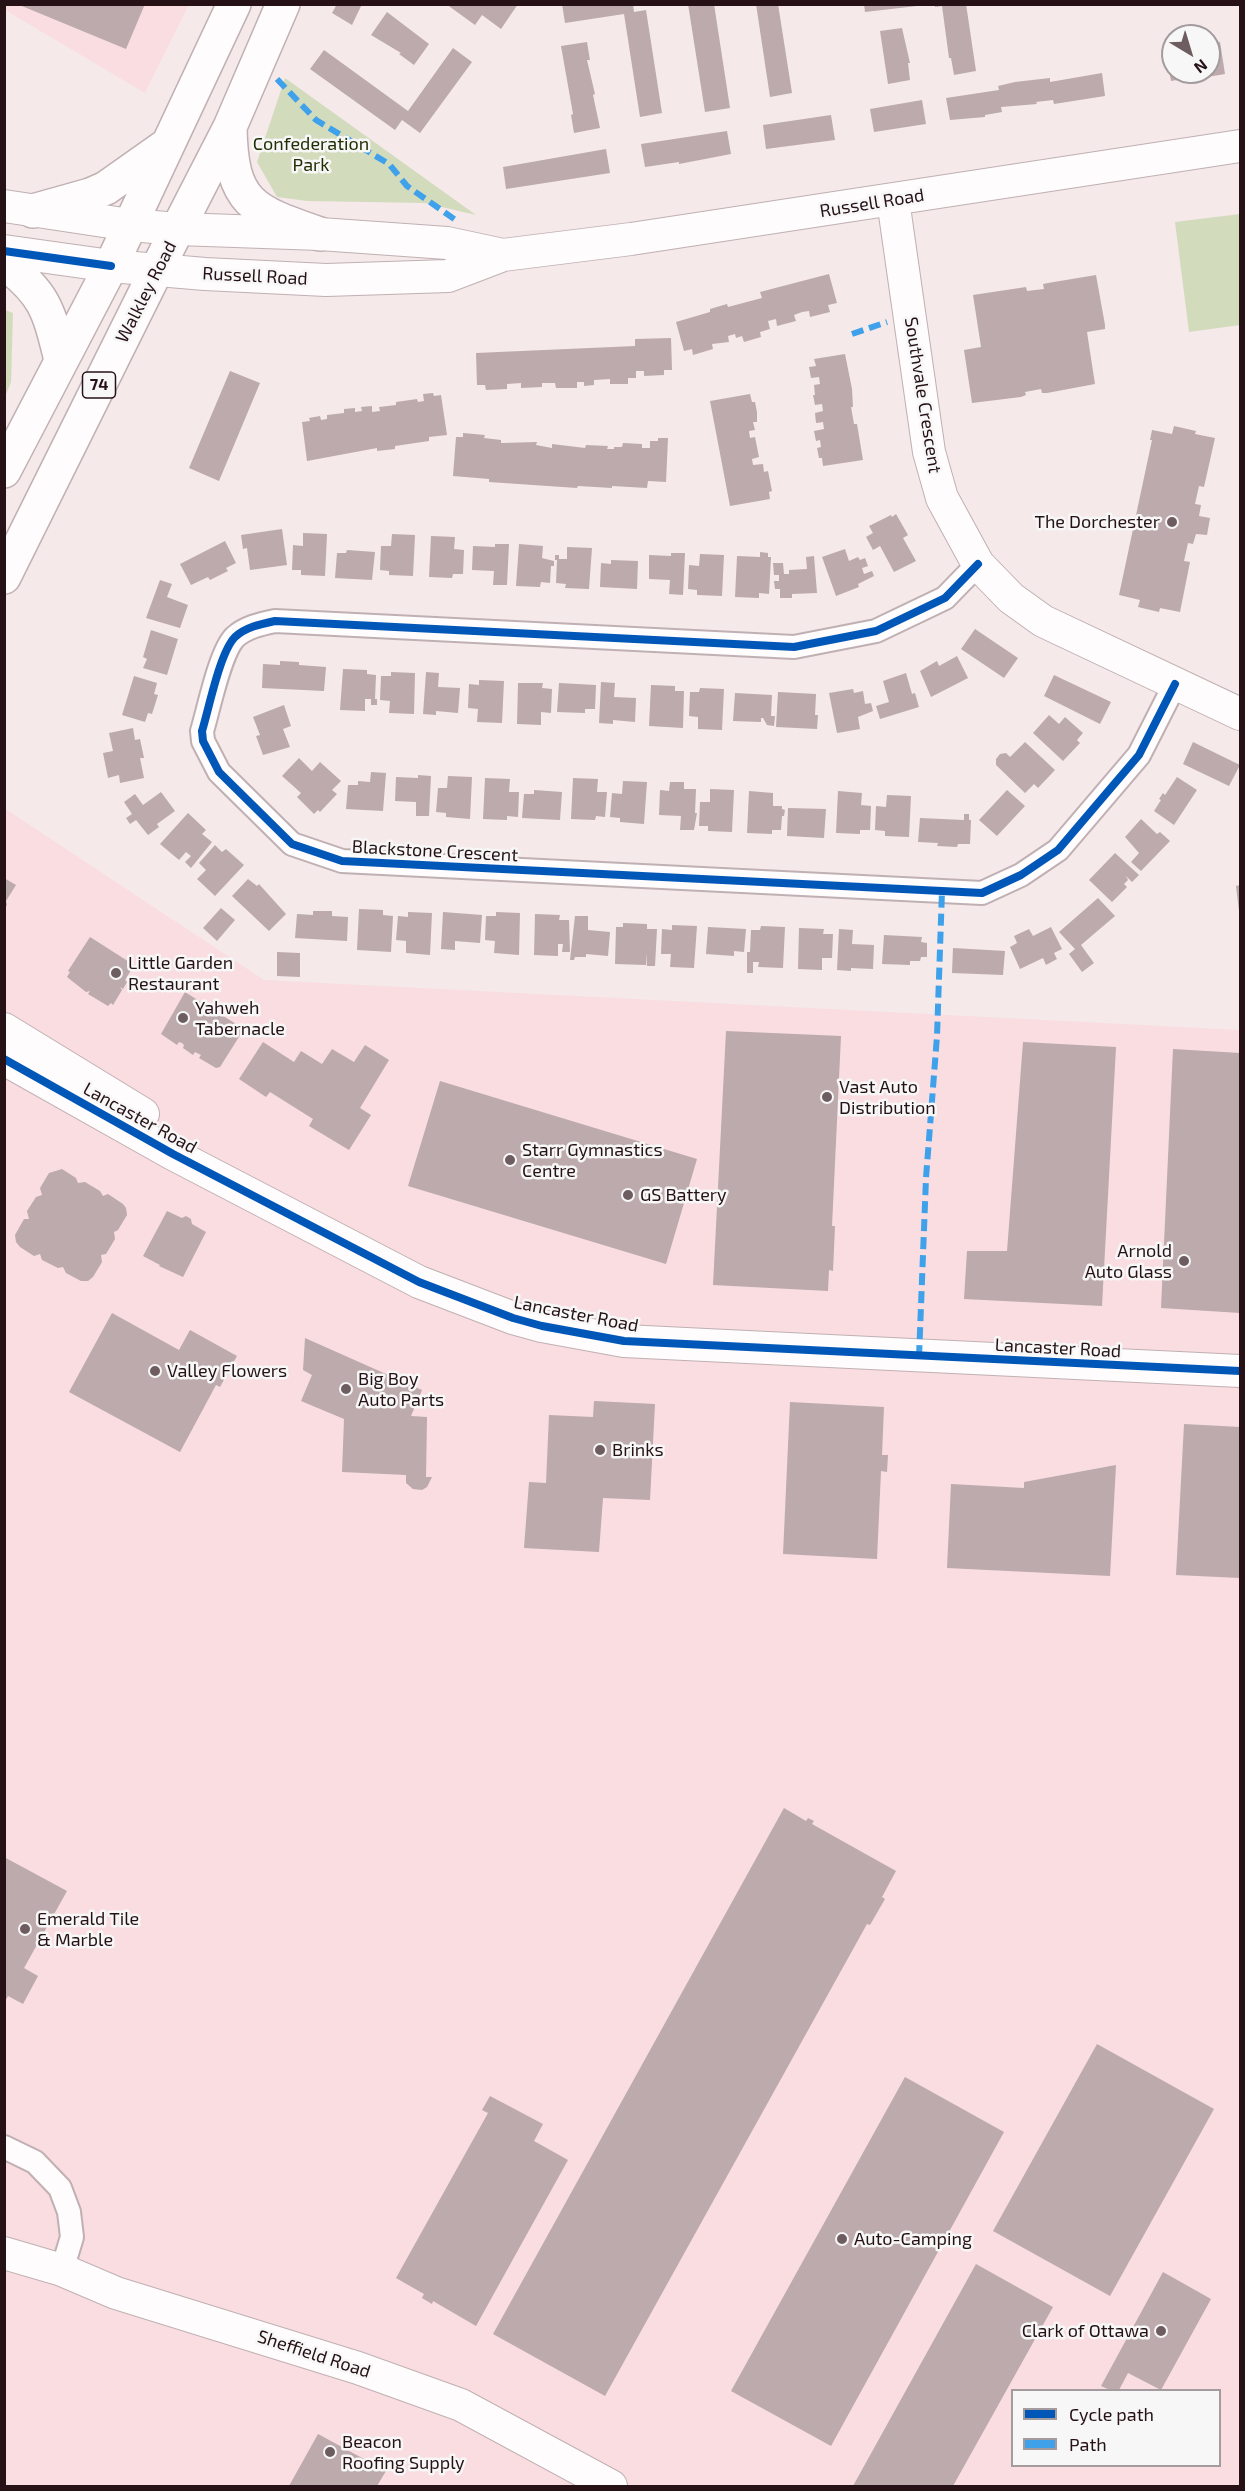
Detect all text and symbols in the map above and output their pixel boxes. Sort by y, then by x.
north arrow [1161,24,1221,84]
text: N [1191,56,1212,78]
park label: Confederation Park [253,133,369,176]
street label: Russell Road [818,184,926,222]
street label: Walkley Road [111,238,181,346]
street label: Russell Road [202,262,308,290]
street label: Southvale Crescent [900,315,946,475]
road number: 74 [82,372,116,398]
place label: The Dorchester [1034,511,1160,533]
marker: The Dorchester [1165,515,1179,529]
street label: Blackstone Crescent [351,836,519,866]
place label: Little Garden Restaurant [128,952,233,994]
marker: Little Garden Restaurant [109,966,123,980]
place label: Yahweh Tabernacle [195,997,285,1040]
marker: Yahweh Tabernacle [176,1011,190,1025]
place label: Vast Auto Distribution [839,1076,936,1118]
street label: Lancaster Road [79,1078,201,1158]
marker: Vast Auto Distribution [820,1090,834,1104]
place label: Starr Gymnastics Centre [522,1139,663,1182]
marker: Starr Gymnastics Centre [503,1153,517,1167]
place label: GS Battery [640,1184,727,1206]
marker: GS Battery [621,1188,635,1202]
place label: Arnold Auto Glass [1085,1240,1172,1282]
marker: Arnold Auto Glass [1177,1254,1191,1268]
street label: Lancaster Road [512,1291,640,1337]
street label: Lancaster Road [994,1334,1122,1362]
place label: Valley Flowers [167,1360,287,1382]
marker: Valley Flowers [148,1364,162,1378]
place label: Big Boy Auto Parts [358,1368,444,1410]
marker: Big Boy Auto Parts [339,1382,353,1396]
place label: Brinks [612,1439,664,1461]
marker: Brinks [593,1443,607,1457]
place label: Emerald Tile & Marble [37,1908,139,1950]
marker: Emerald Tile & Marble [18,1922,32,1936]
place label: Auto-Camping [854,2228,972,2250]
marker: Auto-Camping [835,2232,849,2246]
place label: Clark of Ottawa [1022,2320,1149,2342]
marker: Clark of Ottawa [1154,2324,1168,2338]
street label: Sheffield Road [255,2326,373,2382]
legend [1011,2389,1221,2467]
text: Cycle path [1069,2403,1154,2425]
place label: Beacon Roofing Supply [342,2431,465,2474]
text: Path [1069,2433,1107,2455]
marker: Beacon Roofing Supply [323,2445,337,2459]

